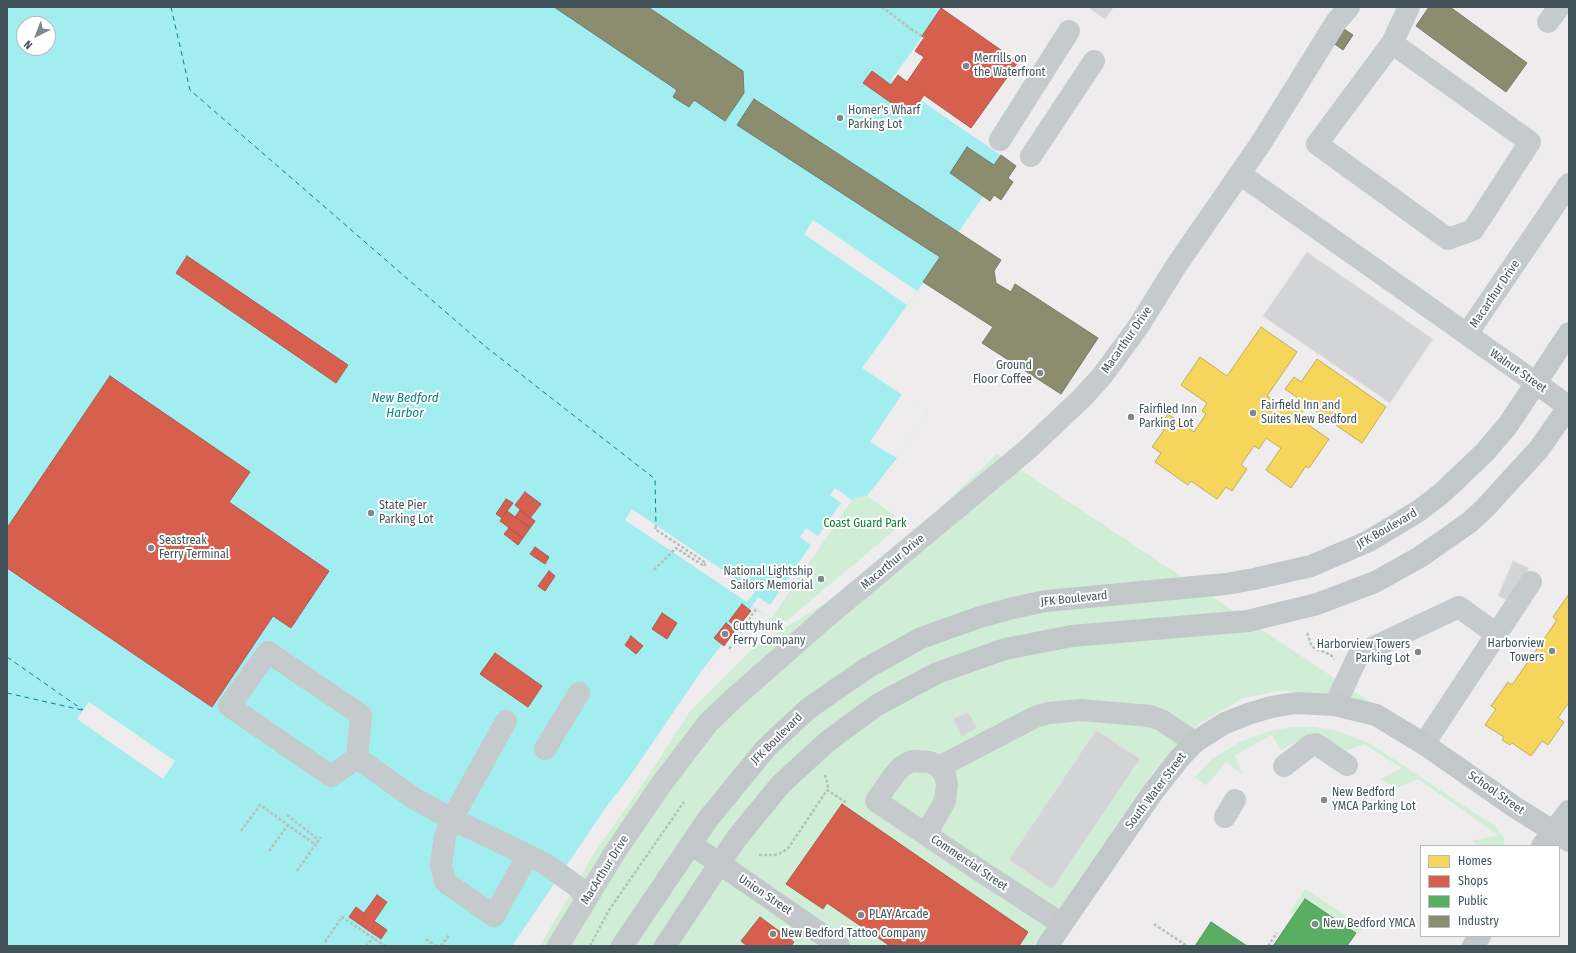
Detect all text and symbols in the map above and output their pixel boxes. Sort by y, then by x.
north arrow [16,16,56,56]
text: N [22,38,35,52]
place label: Merrills on the Waterfront [974,52,1045,80]
marker: Merrills on the Waterfront [961,61,971,71]
place label: Homer's Wharf Parking Lot [848,104,920,132]
marker: Homer's Wharf Parking Lot [835,113,845,123]
street label: Macarthur Drive [1467,257,1523,331]
street label: Macarthur Drive [1099,304,1155,376]
street label: Walnut Street [1487,346,1549,396]
place label: Ground Floor Coffee [973,359,1032,387]
marker: Ground Floor Coffee [1035,368,1045,378]
water label: New Bedford Harbor [371,390,439,421]
place label: Fairfield Inn and Suites New Bedford [1261,399,1357,427]
place label: Fairfiled Inn Parking Lot [1139,403,1197,431]
marker: Fairfield Inn and Suites New Bedford [1248,408,1258,418]
marker: Fairfiled Inn Parking Lot [1126,412,1136,422]
place label: State Pier Parking Lot [379,499,433,527]
street label: JFK Boulevard [1354,506,1420,552]
marker: State Pier Parking Lot [366,508,376,518]
park label: Coast Guard Park [823,517,907,531]
street label: Macarthur Drive [858,531,928,593]
place label: Seastreak Ferry Terminal [159,534,229,562]
marker: Seastreak Ferry Terminal [146,543,156,553]
place label: National Lightship Sailors Memorial [723,565,813,593]
marker: National Lightship Sailors Memorial [816,574,826,584]
street label: JFK Boulevard [1040,588,1108,610]
place label: Cuttyhunk Ferry Company [733,620,805,648]
marker: Cuttyhunk Ferry Company [720,629,730,639]
place label: Harborview Towers [1488,637,1544,665]
place label: Harborview Towers Parking Lot [1317,638,1410,666]
marker: Harborview Towers [1547,646,1557,656]
marker: Harborview Towers Parking Lot [1413,647,1423,657]
street label: JFK Boulevard [748,710,806,768]
street label: South Water Street [1122,750,1190,832]
street label: School Street [1465,768,1527,818]
place label: New Bedford YMCA Parking Lot [1332,786,1416,814]
marker: New Bedford YMCA Parking Lot [1319,795,1329,805]
street label: Commercial Street [928,832,1010,894]
street label: MacArthur Drive [578,833,632,907]
legend [1420,845,1560,937]
text: Homes [1458,854,1492,868]
street label: Union Street [736,872,794,918]
text: Shops [1458,874,1488,888]
text: Public [1458,894,1488,908]
place label: PLAY Arcade [869,908,929,922]
marker: PLAY Arcade [856,910,866,920]
text: Industry [1458,914,1499,928]
place label: New Bedford YMCA [1323,917,1415,931]
marker: New Bedford YMCA [1310,919,1320,929]
place label: New Bedford Tattoo Company [781,927,926,941]
marker: New Bedford Tattoo Company [768,929,778,939]

